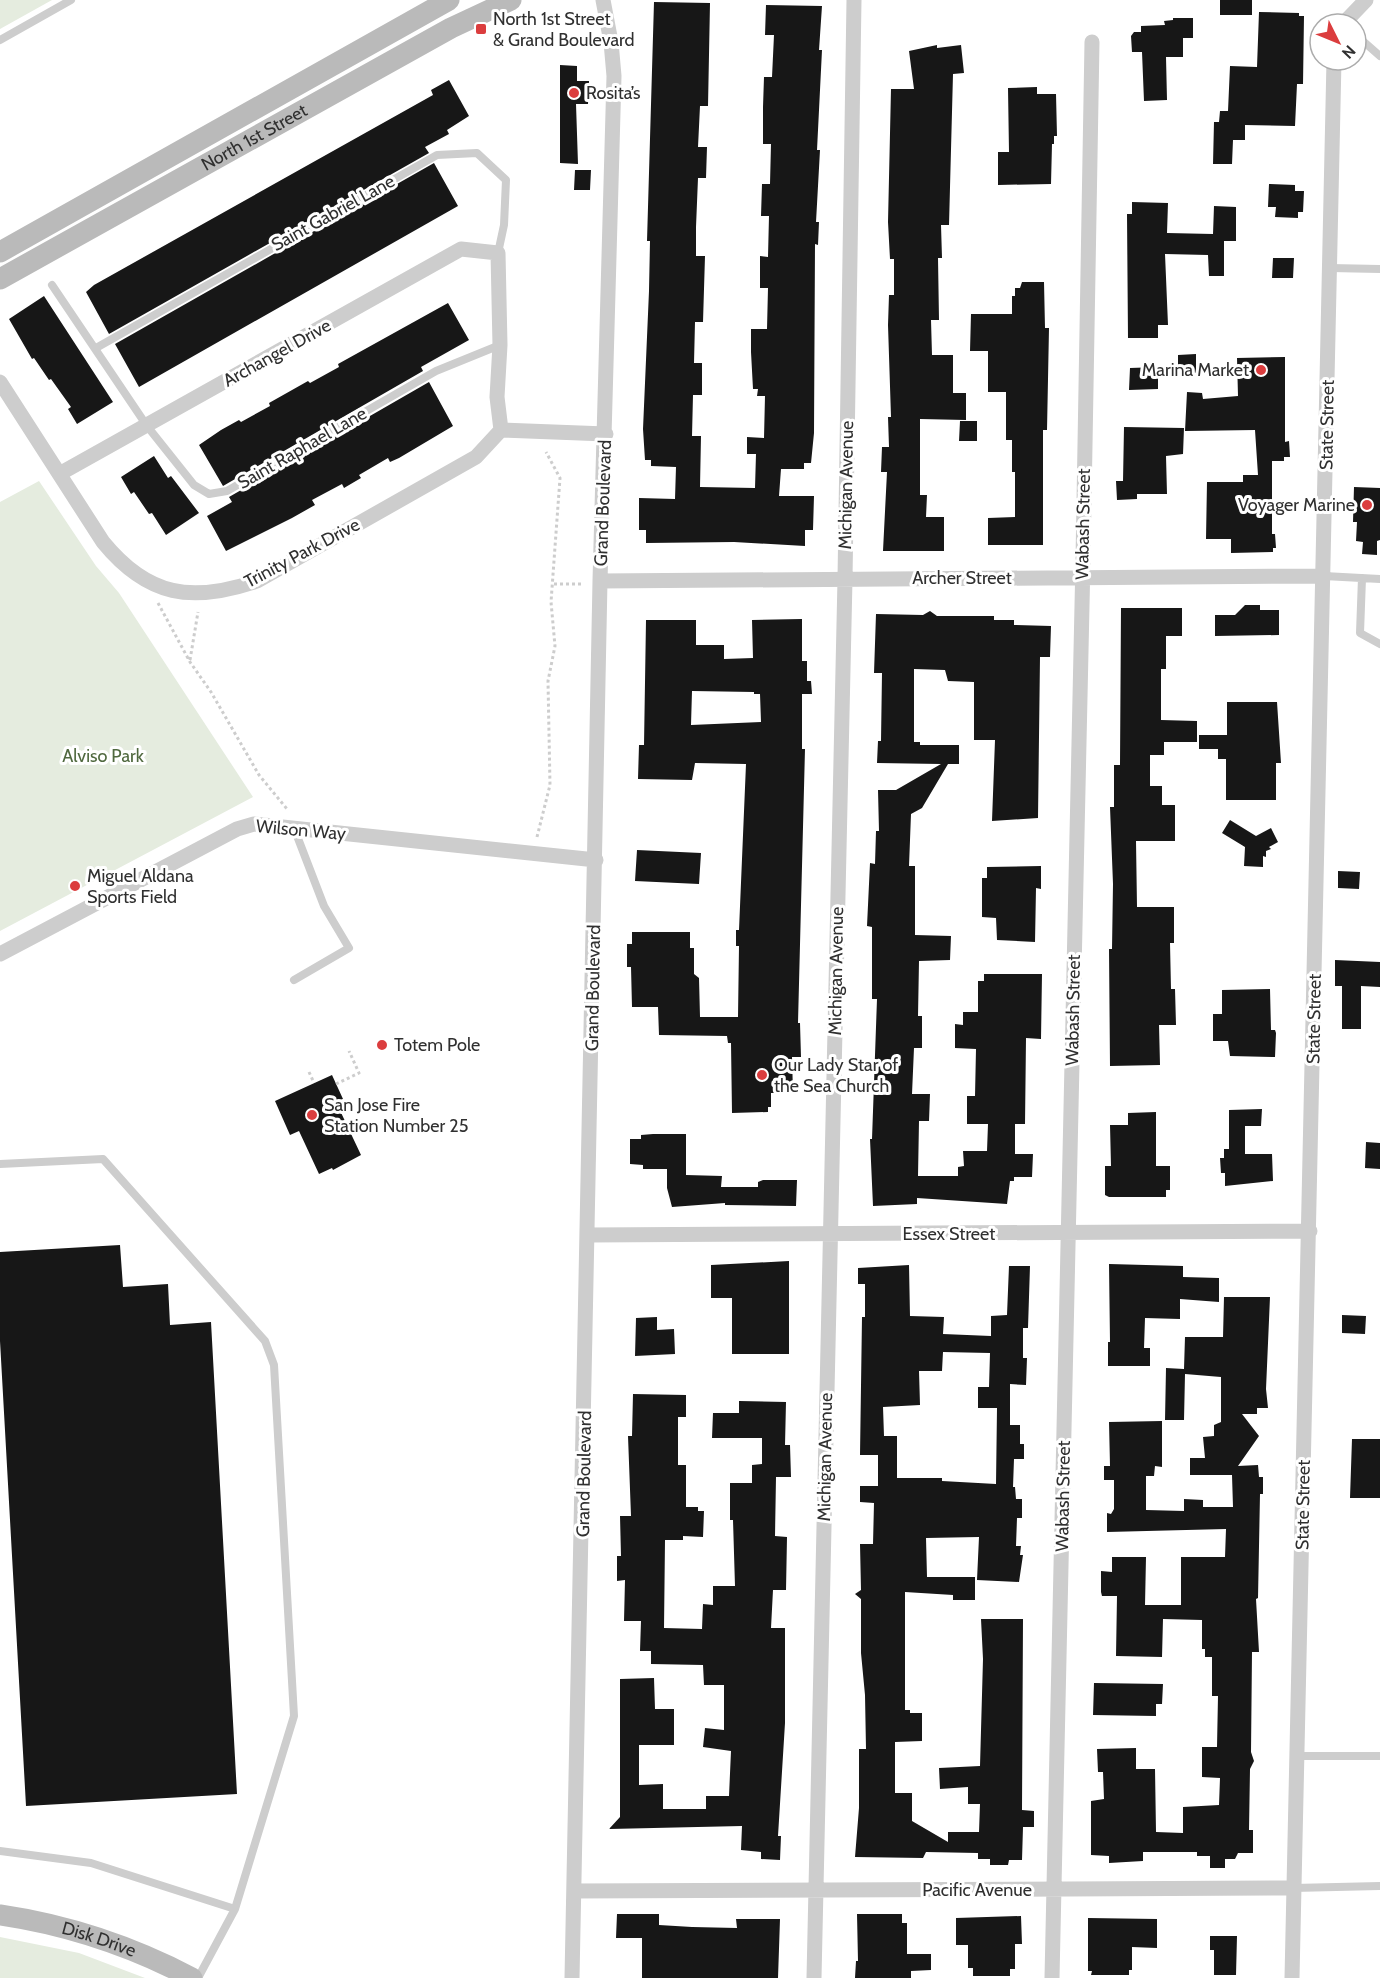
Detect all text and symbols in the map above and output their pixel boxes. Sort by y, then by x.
place label: North 1st Street & Grand Boulevard [493,8,635,51]
north arrow [1308,12,1368,72]
marker: North 1st Street & Grand Boulevard [474,22,488,36]
text: N [1338,41,1359,63]
place label: Rosita’s [586,82,641,104]
marker: Rosita’s [567,86,581,100]
street label: North 1st Street [197,99,311,176]
street label: Saint Gabriel Lane [267,170,399,256]
street label: Archangel Drive [219,314,335,392]
place label: Marina Market [1142,359,1249,381]
marker: Marina Market [1254,363,1268,377]
street label: State Street [1315,380,1339,470]
street label: Saint Raphael Lane [234,402,370,494]
street label: Michigan Avenue [834,420,858,550]
street label: Grand Boulevard [590,439,616,567]
street label: Wabash Street [1071,468,1095,580]
place label: Voyager Marine [1238,494,1355,516]
marker: Voyager Marine [1360,498,1374,512]
street label: Trinity Park Drive [241,513,363,593]
street label: Archer Street [912,567,1012,589]
park label: Alviso Park [62,745,145,767]
street label: Wilson Way [255,815,347,845]
place label: Miguel Aldana Sports Field [87,865,194,908]
marker: Miguel Aldana Sports Field [68,879,82,893]
street label: Michigan Avenue [824,906,848,1036]
street label: Grand Boulevard [581,925,605,1051]
street label: Wabash Street [1061,954,1085,1066]
street label: State Street [1302,974,1326,1064]
place label: Totem Pole [394,1034,480,1056]
marker: Totem Pole [375,1038,389,1052]
place label: Our Lady Star of the Sea Church [774,1054,898,1097]
marker: Our Lady Star of the Sea Church [755,1068,769,1082]
place label: San Jose Fire Station Number 25 [324,1094,468,1137]
marker: San Jose Fire Station Number 25 [305,1108,319,1122]
street label: Essex Street [903,1223,995,1245]
street label: Michigan Avenue [813,1392,837,1522]
street label: Grand Boulevard [572,1411,596,1537]
street label: Wabash Street [1051,1440,1075,1552]
street label: State Street [1291,1460,1315,1550]
street label: Pacific Avenue [922,1879,1032,1901]
street label: Disk Drive [59,1917,139,1962]

